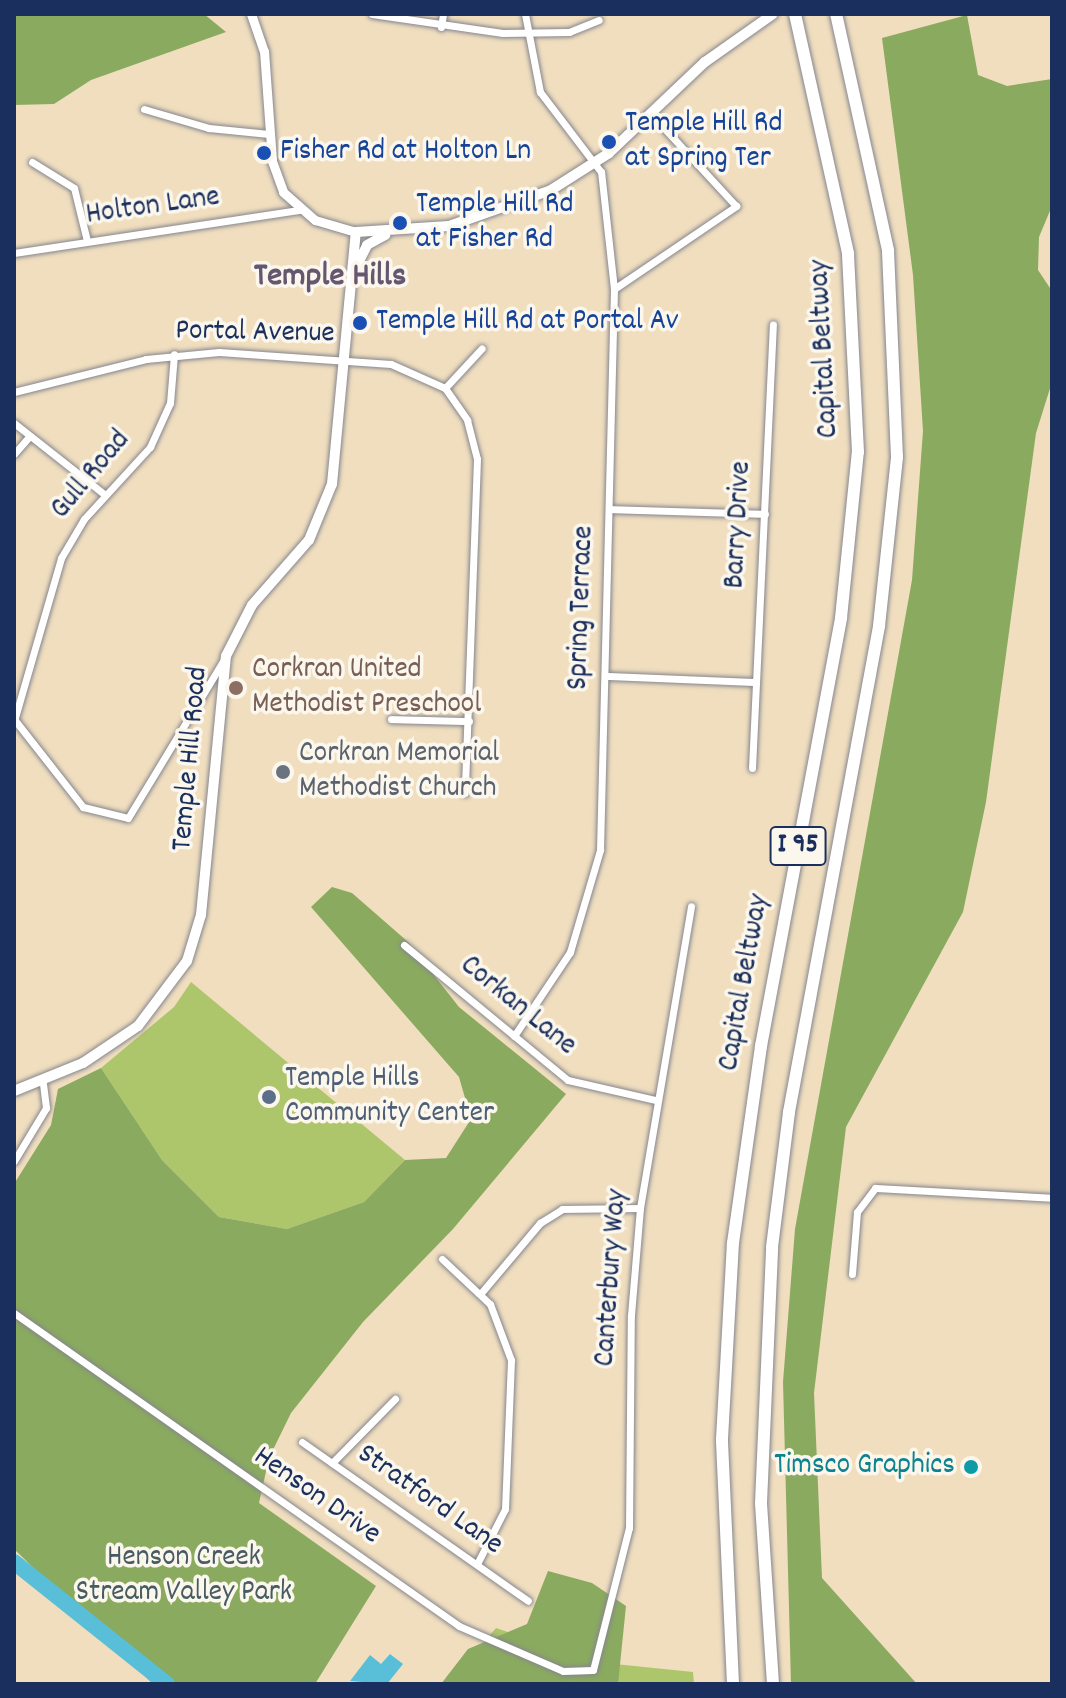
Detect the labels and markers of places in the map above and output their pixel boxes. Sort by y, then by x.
place label: Temple Hill Rd at Spring Ter [625,107,783,178]
marker: Temple Hill Rd at Spring Ter [600,133,618,151]
place label: Fisher Rd at Holton Ln [280,135,531,171]
marker: Fisher Rd at Holton Ln [255,144,273,162]
place label: Temple Hill Rd at Fisher Rd [416,188,574,258]
marker: Temple Hill Rd at Fisher Rd [391,214,409,232]
place label: Temple Hill Rd at Portal Av [376,305,679,341]
marker: Temple Hill Rd at Portal Av [351,314,369,332]
place label: Corkran United Methodist Preschool [252,653,481,724]
marker: Corkran United Methodist Preschool [227,679,245,697]
place label: Corkran Memorial Methodist Church [299,737,499,808]
marker: Corkran Memorial Methodist Church [274,763,292,781]
place label: Temple Hills Community Center [285,1062,494,1132]
marker: Temple Hills Community Center [260,1088,278,1106]
place label: Timsco Graphics [774,1449,955,1485]
marker: Timsco Graphics [962,1458,980,1476]

